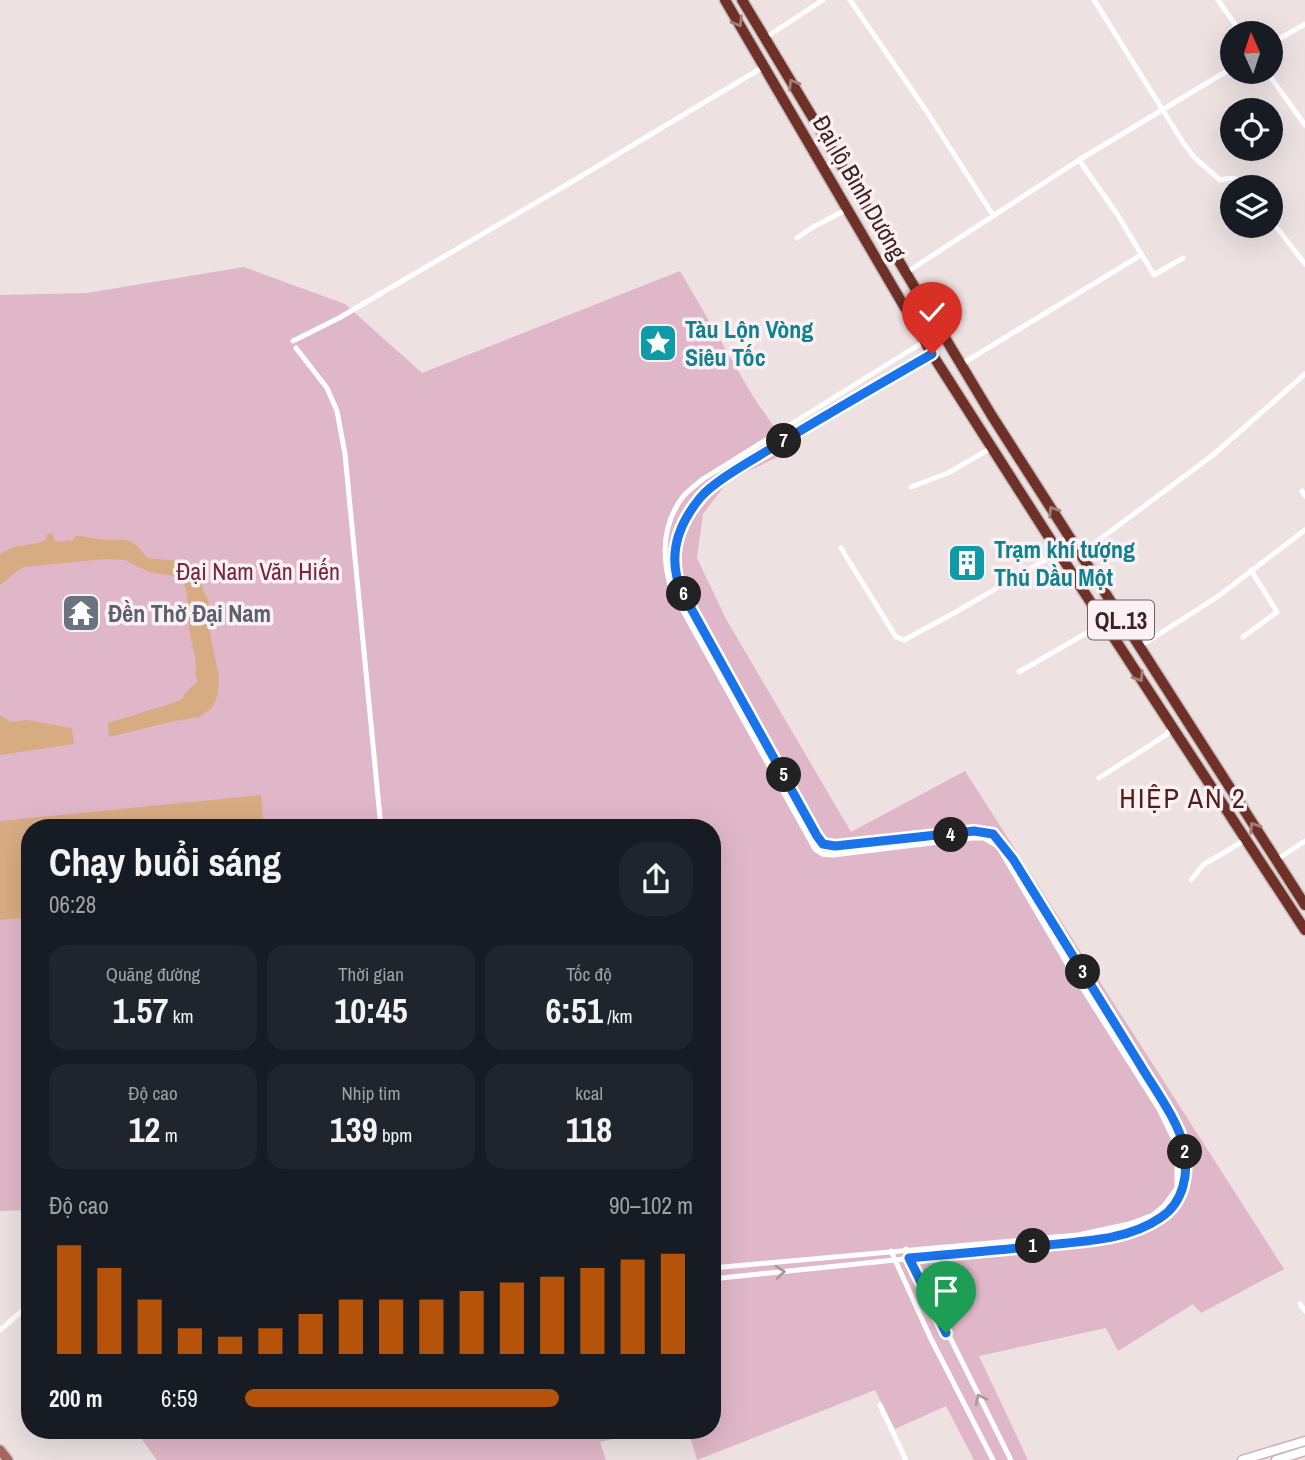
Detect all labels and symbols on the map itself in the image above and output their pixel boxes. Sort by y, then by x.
one-way arrow [730,15,743,28]
north arrow [1220,21,1283,84]
one-way arrow [788,78,801,91]
street label: Đại lộ Bình Dương [806,109,914,265]
pin [902,282,962,354]
place label: Tàu Lộn Vòng Siêu Tốc [685,313,813,373]
place icon: Tàu Lộn Vòng Siêu Tốc [637,322,679,364]
pin: 7 [766,424,802,458]
one-way arrow [1048,506,1061,519]
place label: Trạm khí tượng Thủ Dầu Một [994,533,1135,593]
building icon: Trạm khí tượng Thủ Dầu Một [946,542,988,584]
park label: Đại Nam Văn Hiến [176,555,340,587]
pin: 6 [666,576,702,612]
temple icon: Đền Thờ Đại Nam [60,592,102,634]
place label: Đền Thờ Đại Nam [108,597,271,629]
road number: QL.13 [1088,600,1154,640]
one-way arrow [1131,669,1143,682]
pin: 5 [766,758,802,792]
district label: HIỆP AN 2 [1119,779,1247,817]
pin: 4 [934,818,968,852]
one-way arrow [1250,822,1263,835]
pin: 3 [1066,954,1100,990]
pin: 2 [1168,1134,1202,1170]
pin: 1 [1016,1228,1050,1264]
pin [916,1261,976,1333]
one-way arrow [775,1265,786,1280]
one-way arrow [974,1394,988,1406]

